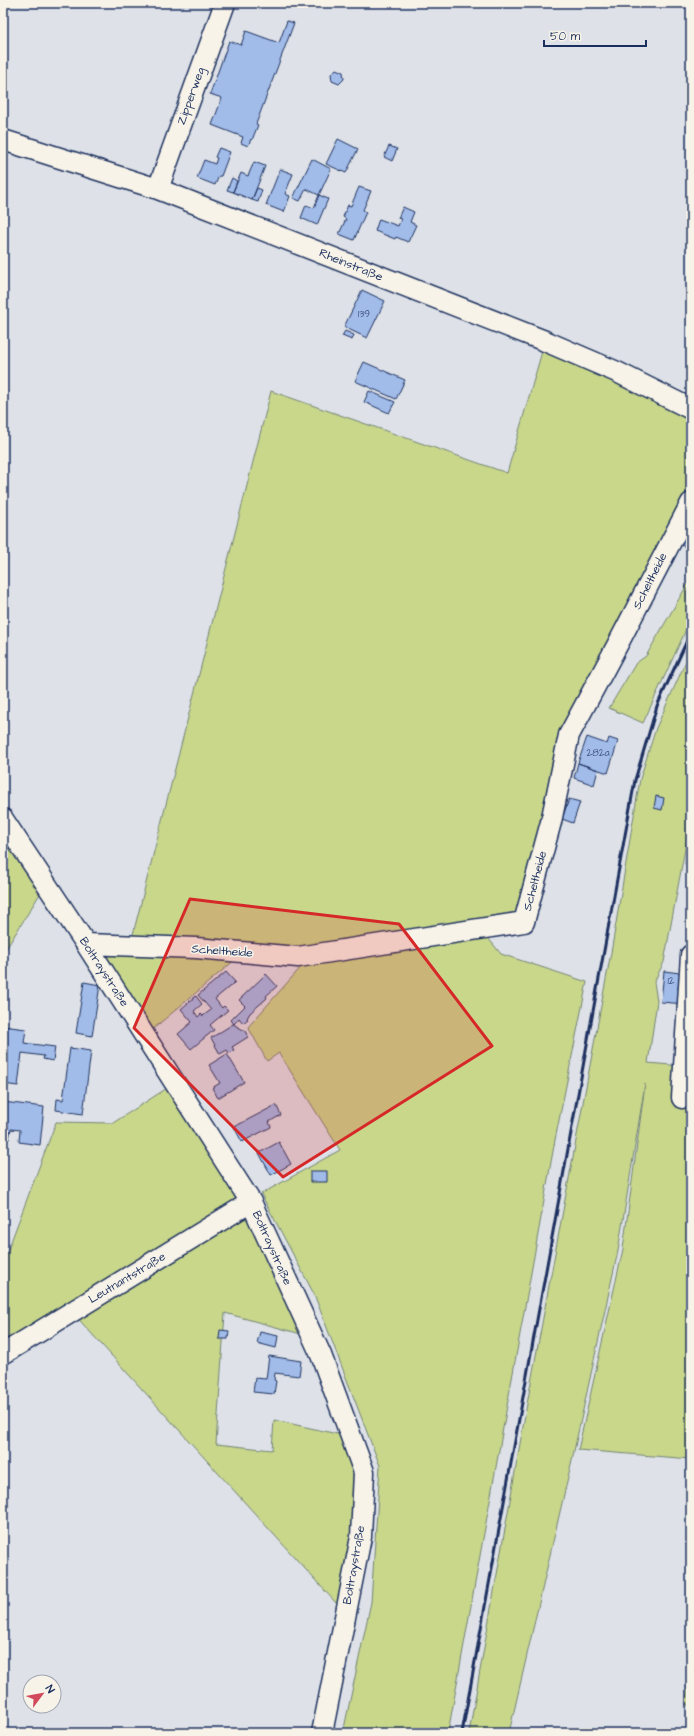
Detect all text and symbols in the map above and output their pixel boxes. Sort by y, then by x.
scale bar [544,22,646,48]
text: 50 m [550,28,581,45]
street label: Zipperweg [173,65,210,127]
street label: Rheinstraße [317,244,386,286]
house number: 139 [358,307,370,321]
street label: Scheltheide [628,549,672,612]
house number: 282a [586,746,610,760]
street label: Scheltheide [519,849,551,913]
street label: Boltraystraße [74,934,133,1011]
street label: Scheltheide [191,940,254,962]
house number: 12 [667,974,675,988]
street label: Boltraystraße [247,1208,296,1289]
street label: Leutnantstraße [85,1248,169,1308]
street label: Boltraystraße [339,1524,370,1606]
north arrow [22,1674,62,1714]
text: N [42,1682,58,1696]

